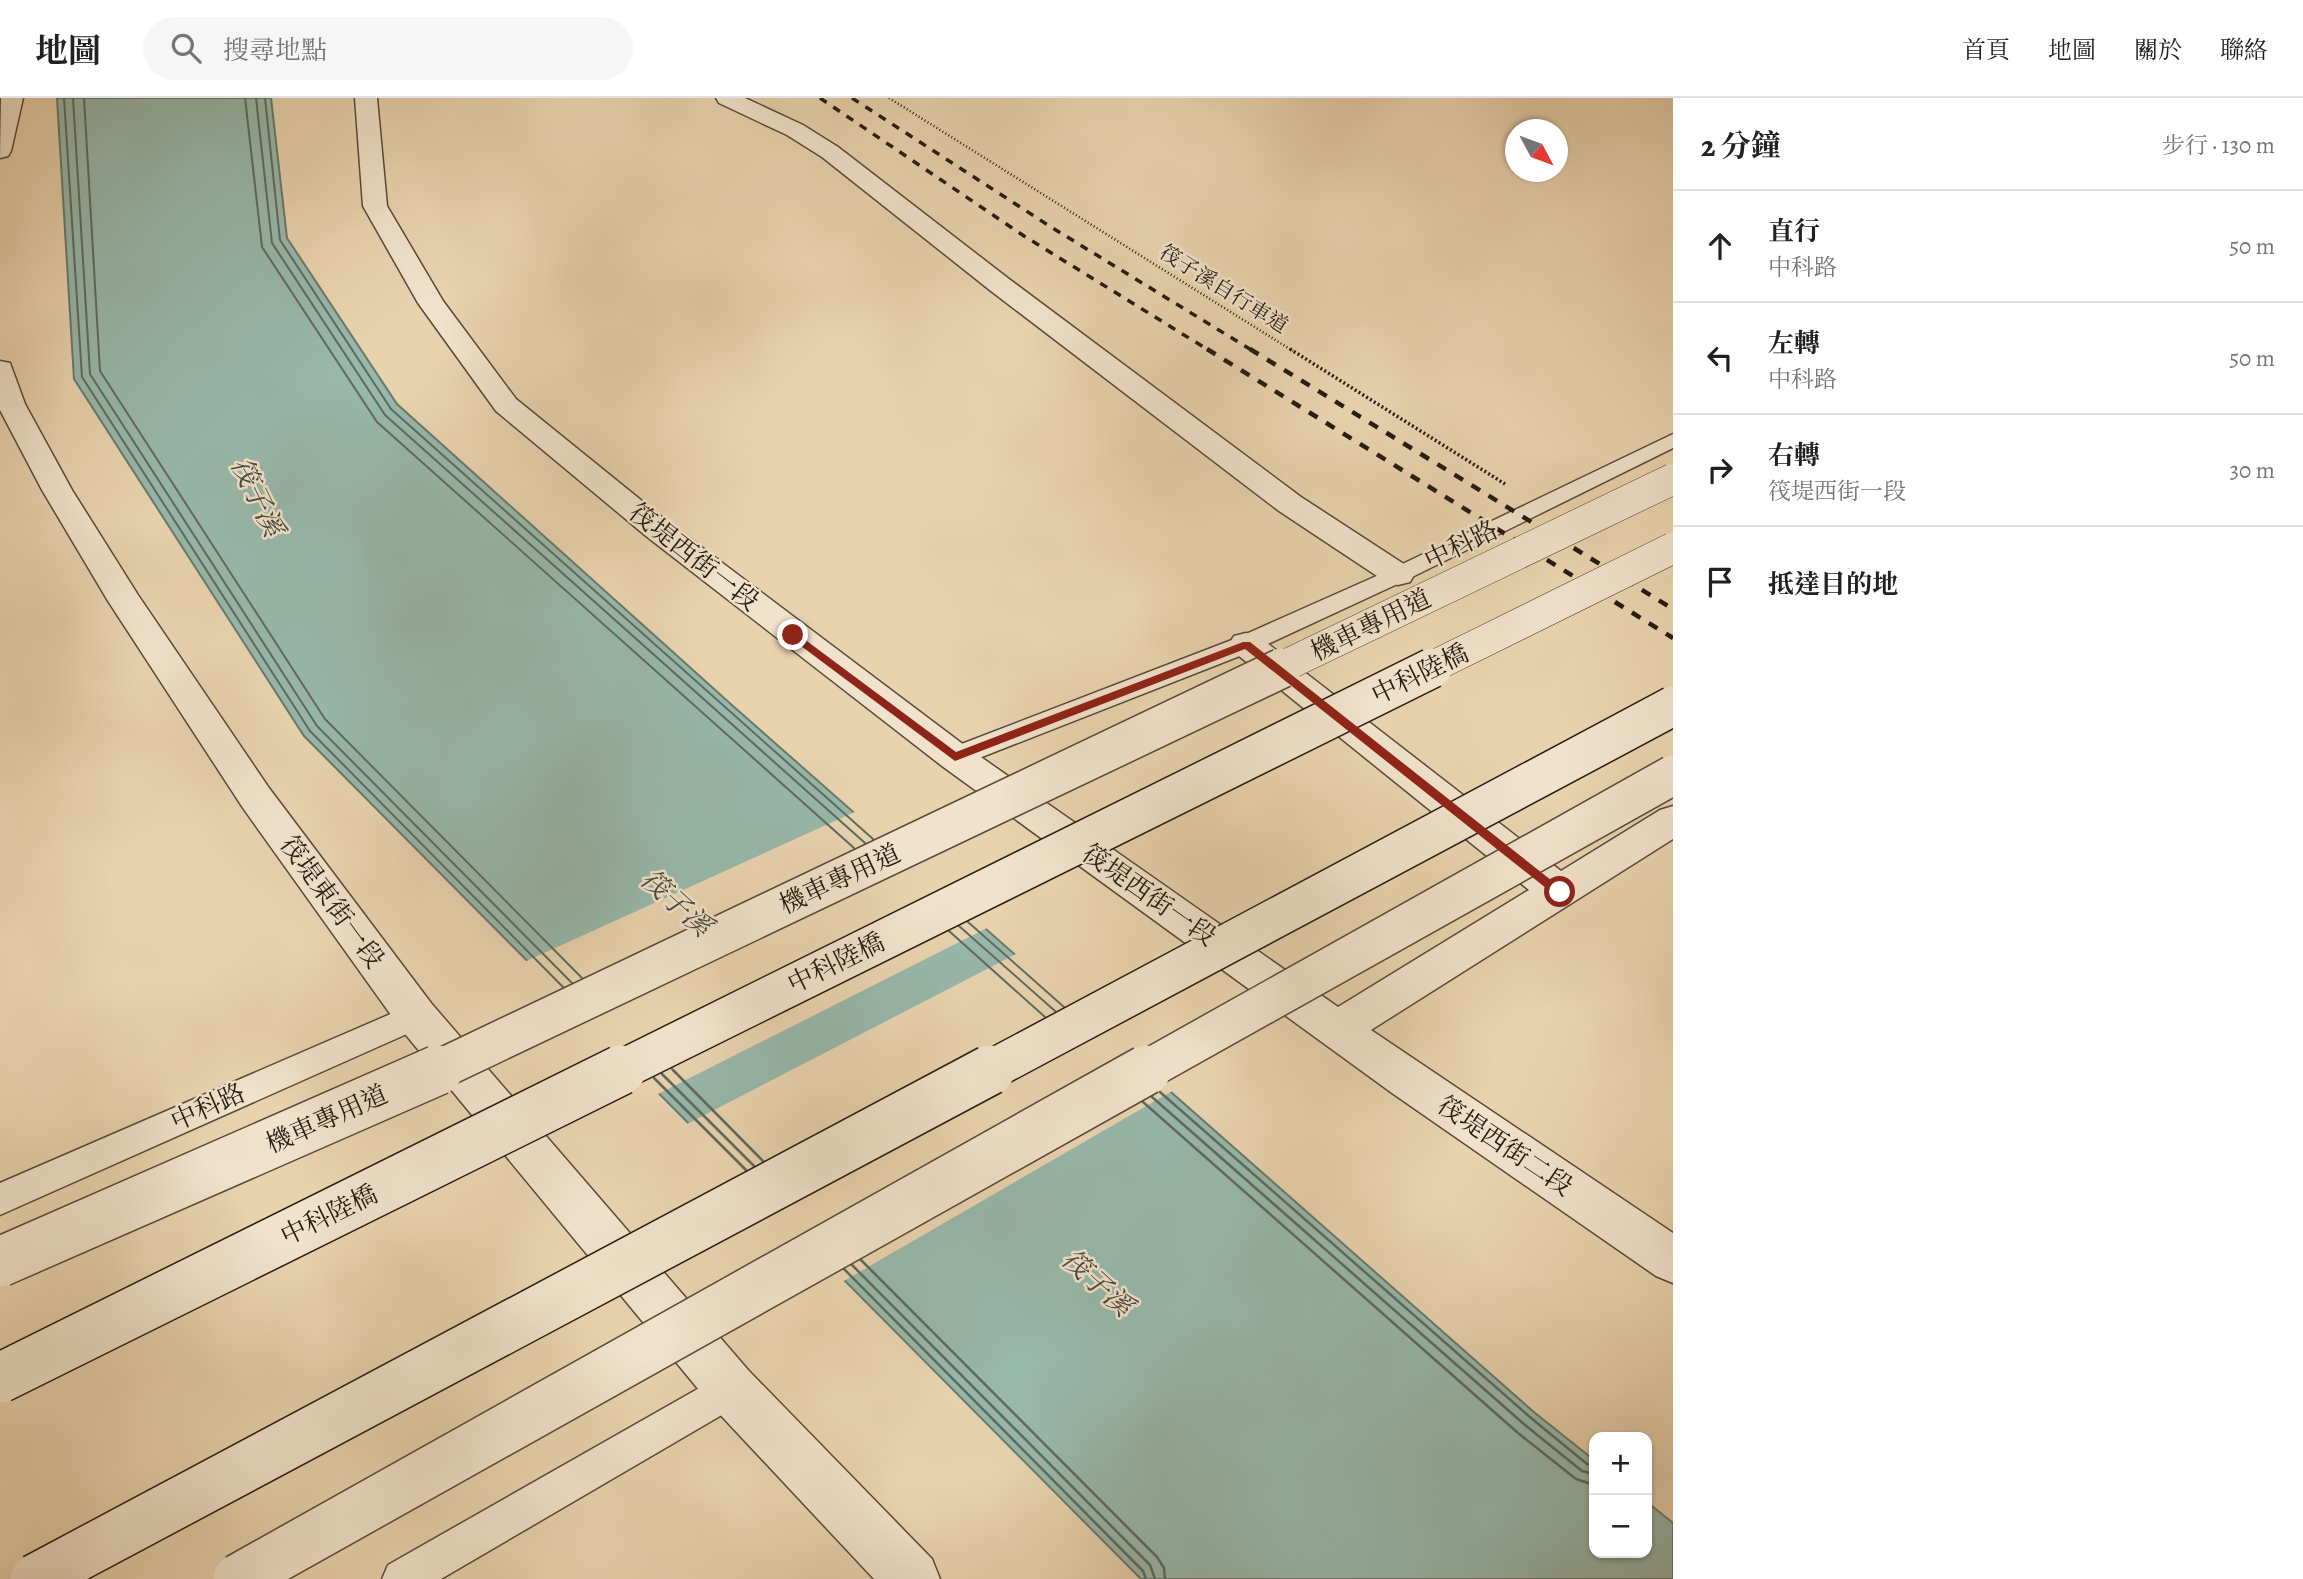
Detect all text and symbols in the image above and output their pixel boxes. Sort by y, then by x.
search box [143,17,633,80]
text: 地圖 [35,28,101,73]
icon: search [167,29,205,67]
text: 搜尋地點 [223,33,327,68]
text: 首頁 [1962,34,2010,66]
text: 地圖 [2048,34,2096,66]
text: 關於 [2134,34,2182,66]
text: 聯絡 [2220,34,2268,66]
north arrow [1505,119,1568,182]
text: 2 分鐘 [1701,126,1781,166]
text: 步行 · 130 m [2162,130,2275,161]
text: 直行 [1768,214,1820,249]
icon: ahead [1701,227,1739,265]
text: 50 m [2229,231,2275,262]
street label: 筏子溪自行車道 [1154,238,1294,340]
text: 中科路 [1768,252,1837,283]
text: 左轉 [1768,326,1820,361]
icon: left [1701,339,1739,377]
text: 50 m [2229,343,2275,374]
text: 中科路 [1768,364,1837,395]
text: 右轉 [1768,438,1820,473]
water label: 筏子溪 [222,451,294,546]
icon: right [1701,451,1739,489]
text: 30 m [2229,455,2275,486]
text: 筏堤西街一段 [1768,476,1906,507]
street label: 筏堤西街一段 [622,495,766,619]
street label: 中科路 [1418,512,1504,578]
icon: arrive [1701,563,1739,601]
text: 抵達目的地 [1768,567,1898,602]
street label: 機車專用道 [1305,581,1437,669]
route end [777,619,808,650]
street label: 中科陸橋 [1366,635,1474,713]
street label: 筏堤東街一段 [272,829,392,975]
street label: 機車專用道 [774,836,906,922]
street label: 筏堤西街一段 [1075,836,1223,954]
water label: 筏子溪 [632,861,722,947]
route start [1544,876,1575,907]
street label: 中科陸橋 [782,924,890,1002]
street label: 中科路 [165,1075,251,1139]
street label: 機車專用道 [260,1077,394,1161]
street label: 筏堤西街二段 [1431,1088,1579,1204]
street label: 中科陸橋 [275,1176,383,1254]
water label: 筏子溪 [1053,1241,1143,1327]
map controls [1589,1432,1652,1558]
button: + [1589,1432,1652,1495]
button: − [1589,1495,1652,1558]

